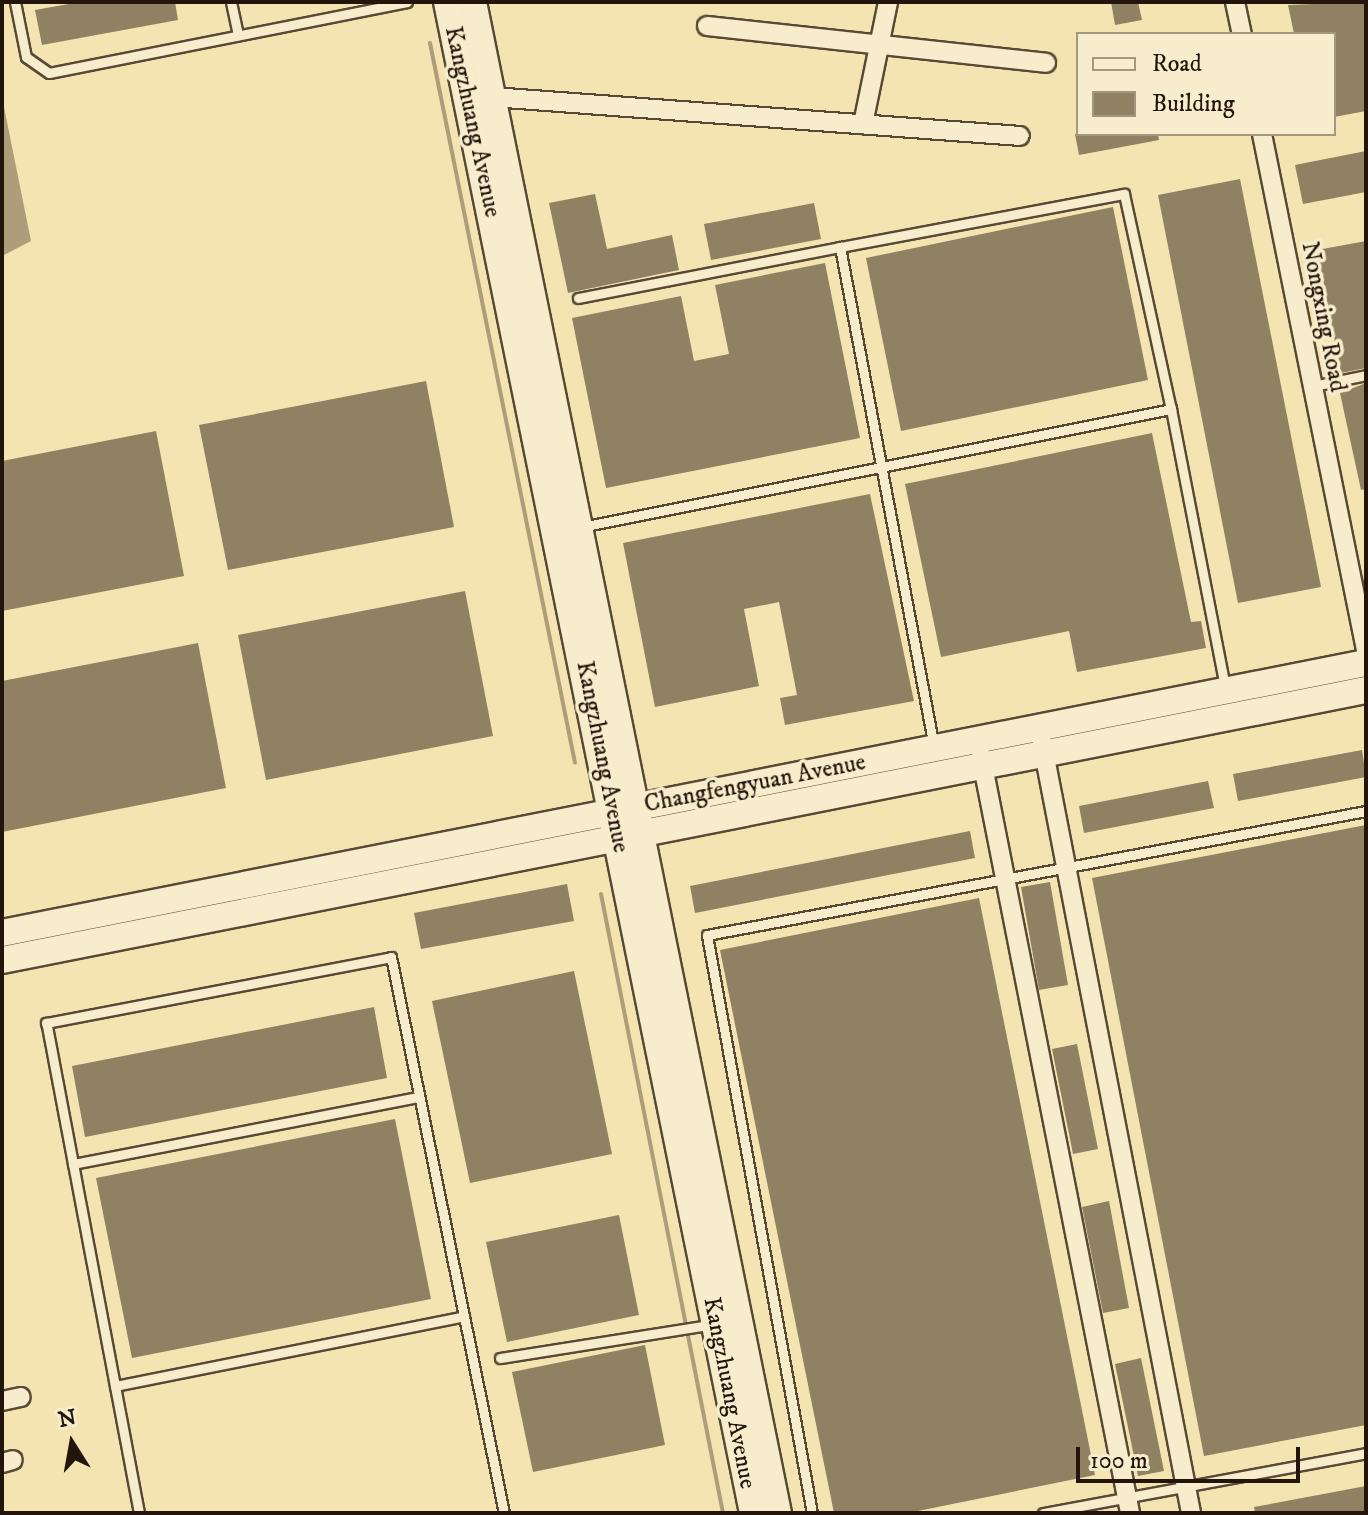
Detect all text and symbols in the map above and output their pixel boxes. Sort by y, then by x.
street label: Kangzhuang Avenue [438,24,506,220]
legend [1076,32,1336,136]
text: Road [1152,49,1202,79]
text: Building [1152,89,1235,119]
street label: Nongxing Road [1294,240,1352,394]
street label: Kangzhuang Avenue [569,659,635,855]
street label: Changfengyuan Avenue [642,748,868,820]
street label: Kangzhuang Avenue [696,1295,762,1491]
north arrow [32,1403,112,1483]
text: N [56,1404,79,1434]
scale bar [1080,1431,1304,1481]
text: 100 m [1090,1446,1148,1476]

